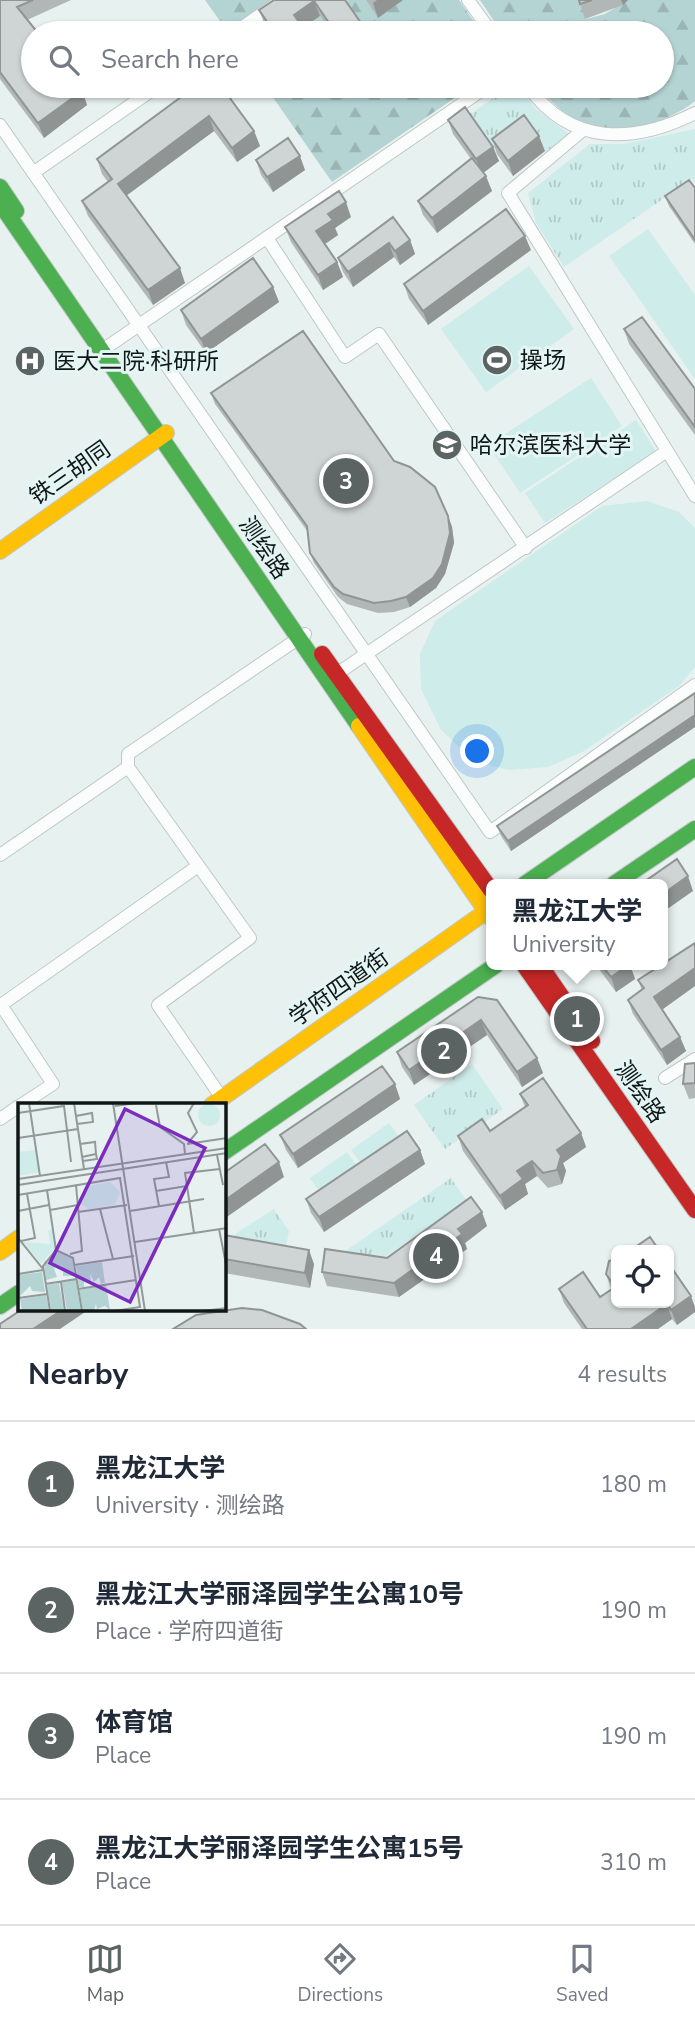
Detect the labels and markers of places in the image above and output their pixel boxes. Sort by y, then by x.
sports icon: 操场 [480,343,514,377]
hospital icon: 医大二院·科研所 [13,344,47,378]
place label: 操场 [520,345,566,376]
place label: 医大二院·科研所 [53,346,219,377]
school or university icon: 哈尔滨医科大学 [430,428,464,462]
place label: 哈尔滨医科大学 [470,430,631,461]
pin: 3 [323,455,369,507]
pin: 1 [554,993,600,1045]
pin: 2 [421,1025,467,1077]
pin: 4 [413,1230,459,1282]

